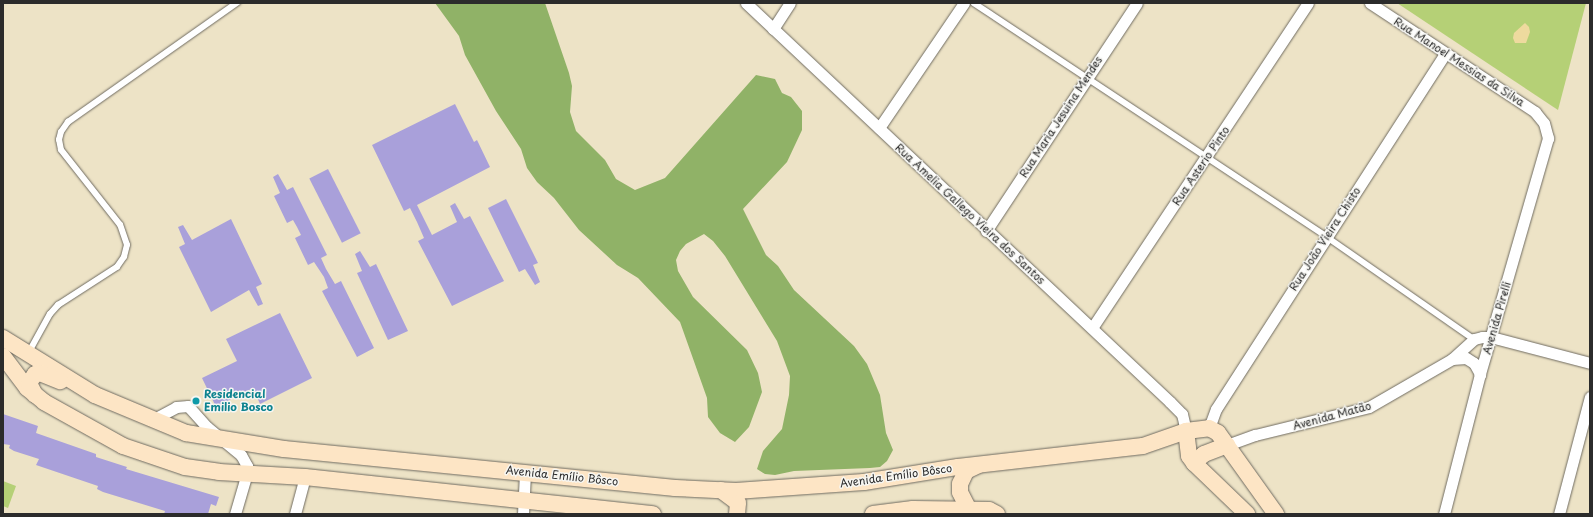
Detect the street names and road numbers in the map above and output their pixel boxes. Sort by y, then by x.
street label: Rua Manoel Messias da Silva [1391,14,1527,110]
street label: Rua Maria Jesuina Mendes [1017,53,1105,181]
street label: Rua Asterio Pinto [1170,124,1232,208]
street label: Rua Amelia Gallego Vieira dos Santos [892,141,1048,287]
street label: Rua João Vieira Chisto [1286,185,1364,293]
street label: Avenida Pirelli [1480,280,1514,356]
street label: Avenida Matão [1292,399,1372,433]
street label: Avenida Emílio Bôsco [839,462,953,490]
street label: Avenida Emílio Bôsco [505,464,619,488]

